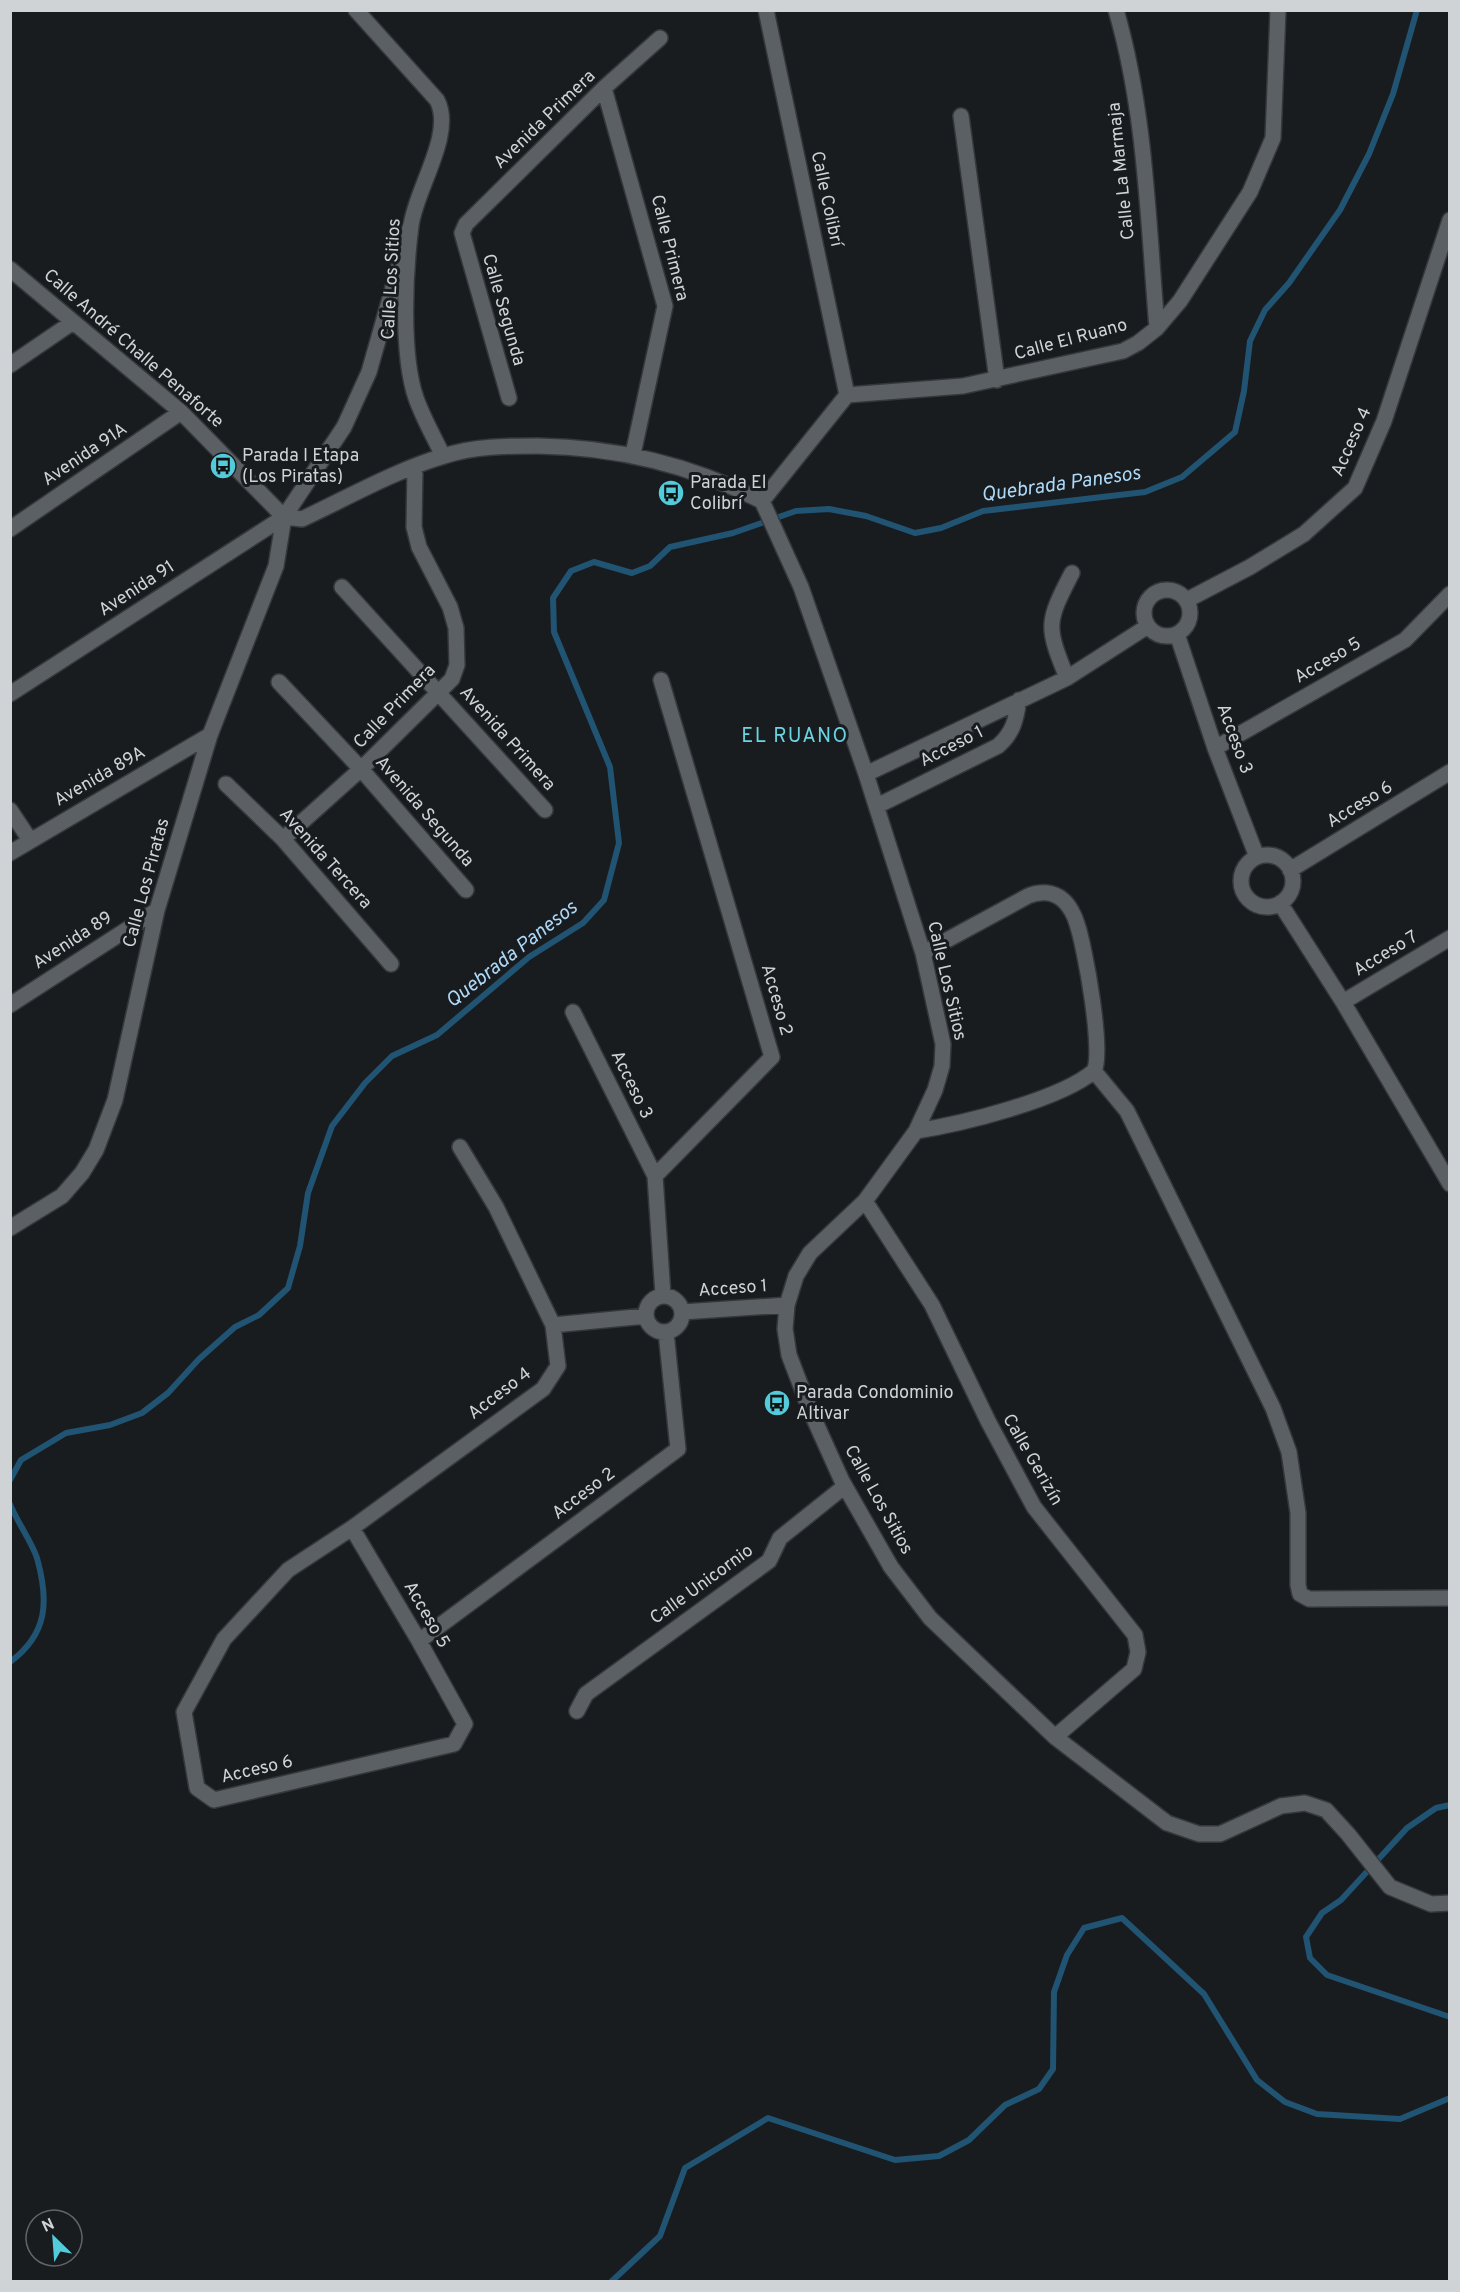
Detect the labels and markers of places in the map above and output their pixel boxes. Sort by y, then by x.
place label: Parada I Etapa (Los Piratas) [242,445,359,489]
bus stop icon: Parada I Etapa (Los Piratas) [208,451,238,481]
place label: Parada El Colibrí [690,472,766,516]
bus stop icon: Parada El Colibrí [656,478,686,508]
place label: Parada Condominio Altivar [796,1382,954,1426]
bus stop icon: Parada Condominio Altivar [762,1388,792,1418]

